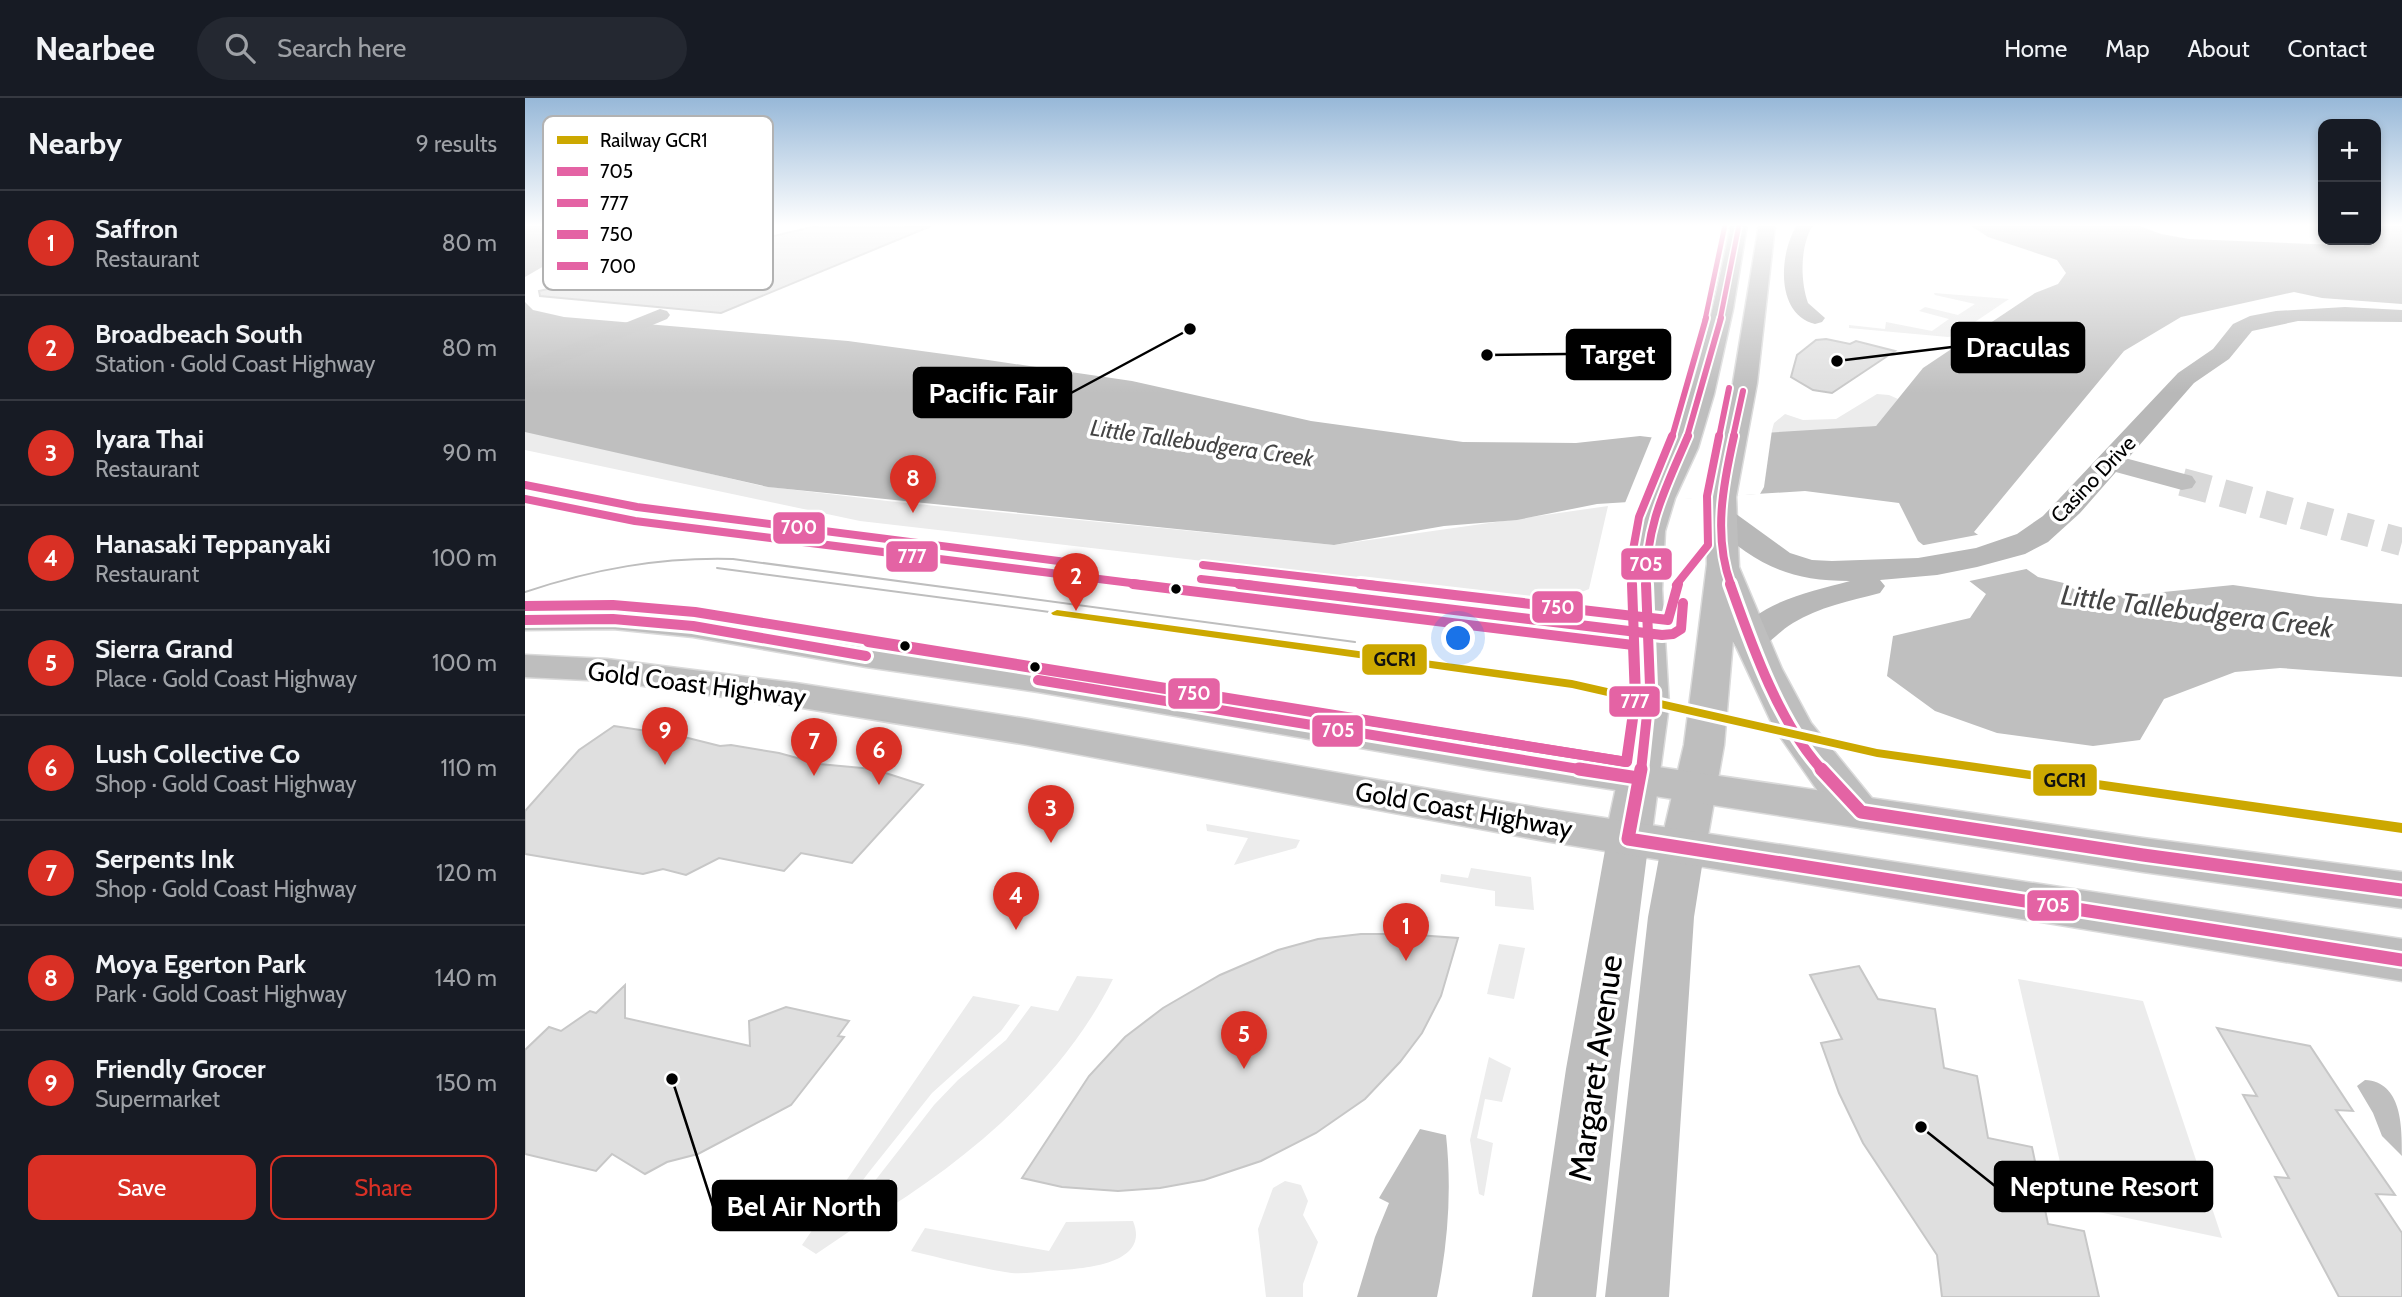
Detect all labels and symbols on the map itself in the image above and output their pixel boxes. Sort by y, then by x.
legend [543,116,773,290]
text: Railway GCR1 [600,129,707,152]
text: 705 [600,160,633,183]
text: 777 [600,192,629,215]
text: 750 [600,223,633,246]
text: 700 [600,255,636,278]
callout: Draculas [1952,323,2084,372]
callout: Target [1567,330,1670,379]
text: Draculas [1966,330,2070,364]
text: Target [1580,337,1656,371]
callout: Pacific Fair [914,368,1071,417]
text: Pacific Fair [929,376,1058,410]
water label: Little Tallebudgera Creek [1089,413,1316,473]
street label: Casino Drive [2045,430,2141,528]
pin: 8 [890,455,936,513]
line badge: 700 [772,511,826,545]
text: 700 [781,516,817,539]
line badge: 777 [885,540,939,573]
text: 777 [897,545,927,568]
line badge: 705 [1620,547,1673,581]
pin: 2 [1053,553,1099,611]
text: 705 [1629,553,1663,576]
water label: Little Tallebudgera Creek [2059,577,2336,645]
unlabelled marker [1169,582,1183,596]
line badge: 750 [1531,590,1584,624]
text: 750 [1541,596,1575,619]
your location [1441,621,1475,655]
unlabelled marker [898,639,912,653]
line badge: GCR1 [1361,643,1428,676]
text: GCR1 [1373,648,1417,671]
street label: Gold Coast Highway [586,655,808,713]
unlabelled marker [1028,660,1042,674]
line badge: 750 [1167,677,1221,710]
text: 750 [1177,682,1211,705]
line badge: 777 [1608,685,1661,718]
text: 777 [1620,690,1650,713]
pin: 9 [642,707,688,765]
line badge: 705 [1311,714,1364,748]
pin: 7 [791,718,837,776]
text: 705 [1321,719,1355,742]
pin: 6 [856,727,902,785]
line badge: GCR1 [2032,763,2098,797]
text: GCR1 [2043,769,2087,792]
street label: Gold Coast Highway [1353,775,1575,845]
pin: 3 [1028,785,1074,843]
pin: 4 [993,872,1039,930]
line badge: 705 [2026,889,2080,922]
text: 705 [2036,894,2070,917]
pin: 1 [1383,903,1429,961]
street label: Margaret Avenue [1560,952,1630,1184]
pin: 5 [1221,1011,1267,1069]
callout: Neptune Resort [1995,1162,2212,1211]
text: Neptune Resort [2009,1169,2199,1203]
callout: Bel Air North [713,1181,896,1230]
text: Bel Air North [726,1189,882,1223]

